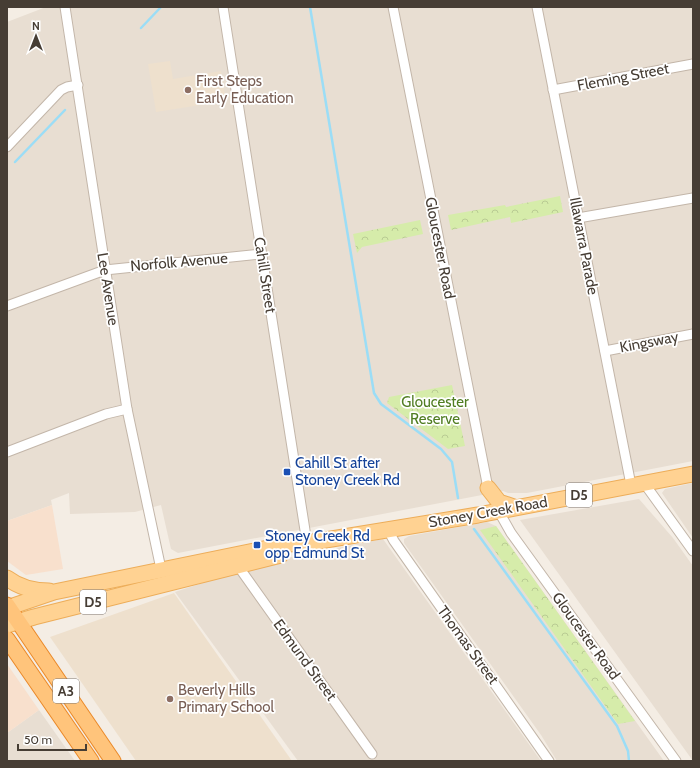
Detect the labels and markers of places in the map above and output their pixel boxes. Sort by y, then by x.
place label: First Steps Early Education [196,72,294,107]
marker: First Steps Early Education [183,85,193,95]
place label: Cahill St after Stoney Creek Rd [295,454,400,489]
marker: Cahill St after Stoney Creek Rd [282,467,292,477]
place label: Stoney Creek Rd opp Edmund St [265,527,370,562]
marker: Stoney Creek Rd opp Edmund St [252,540,262,550]
place label: Beverly Hills Primary School [178,681,275,716]
marker: Beverly Hills Primary School [165,694,175,704]

